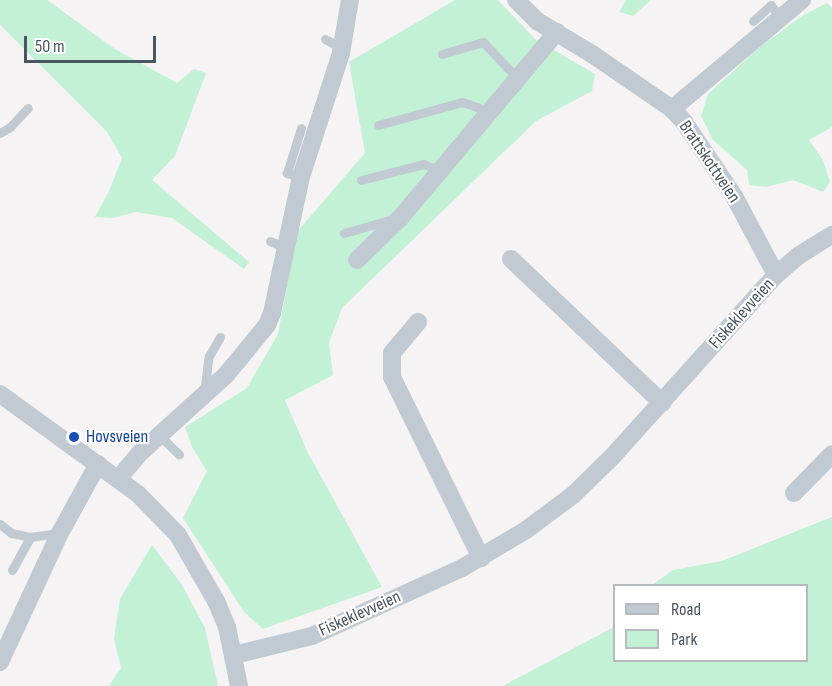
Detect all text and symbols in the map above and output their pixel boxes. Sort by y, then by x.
scale bar [27,24,159,62]
text: 50 m [35,36,65,57]
street label: Brattskottveien [674,117,744,207]
street label: Fiskeklevveien [705,274,779,354]
place label: Hovsveien [86,426,148,448]
marker: Hovsveien [67,430,81,444]
legend [613,584,808,662]
street label: Fiskeklevveien [316,586,404,642]
text: Road [671,599,701,620]
text: Park [671,629,697,650]

